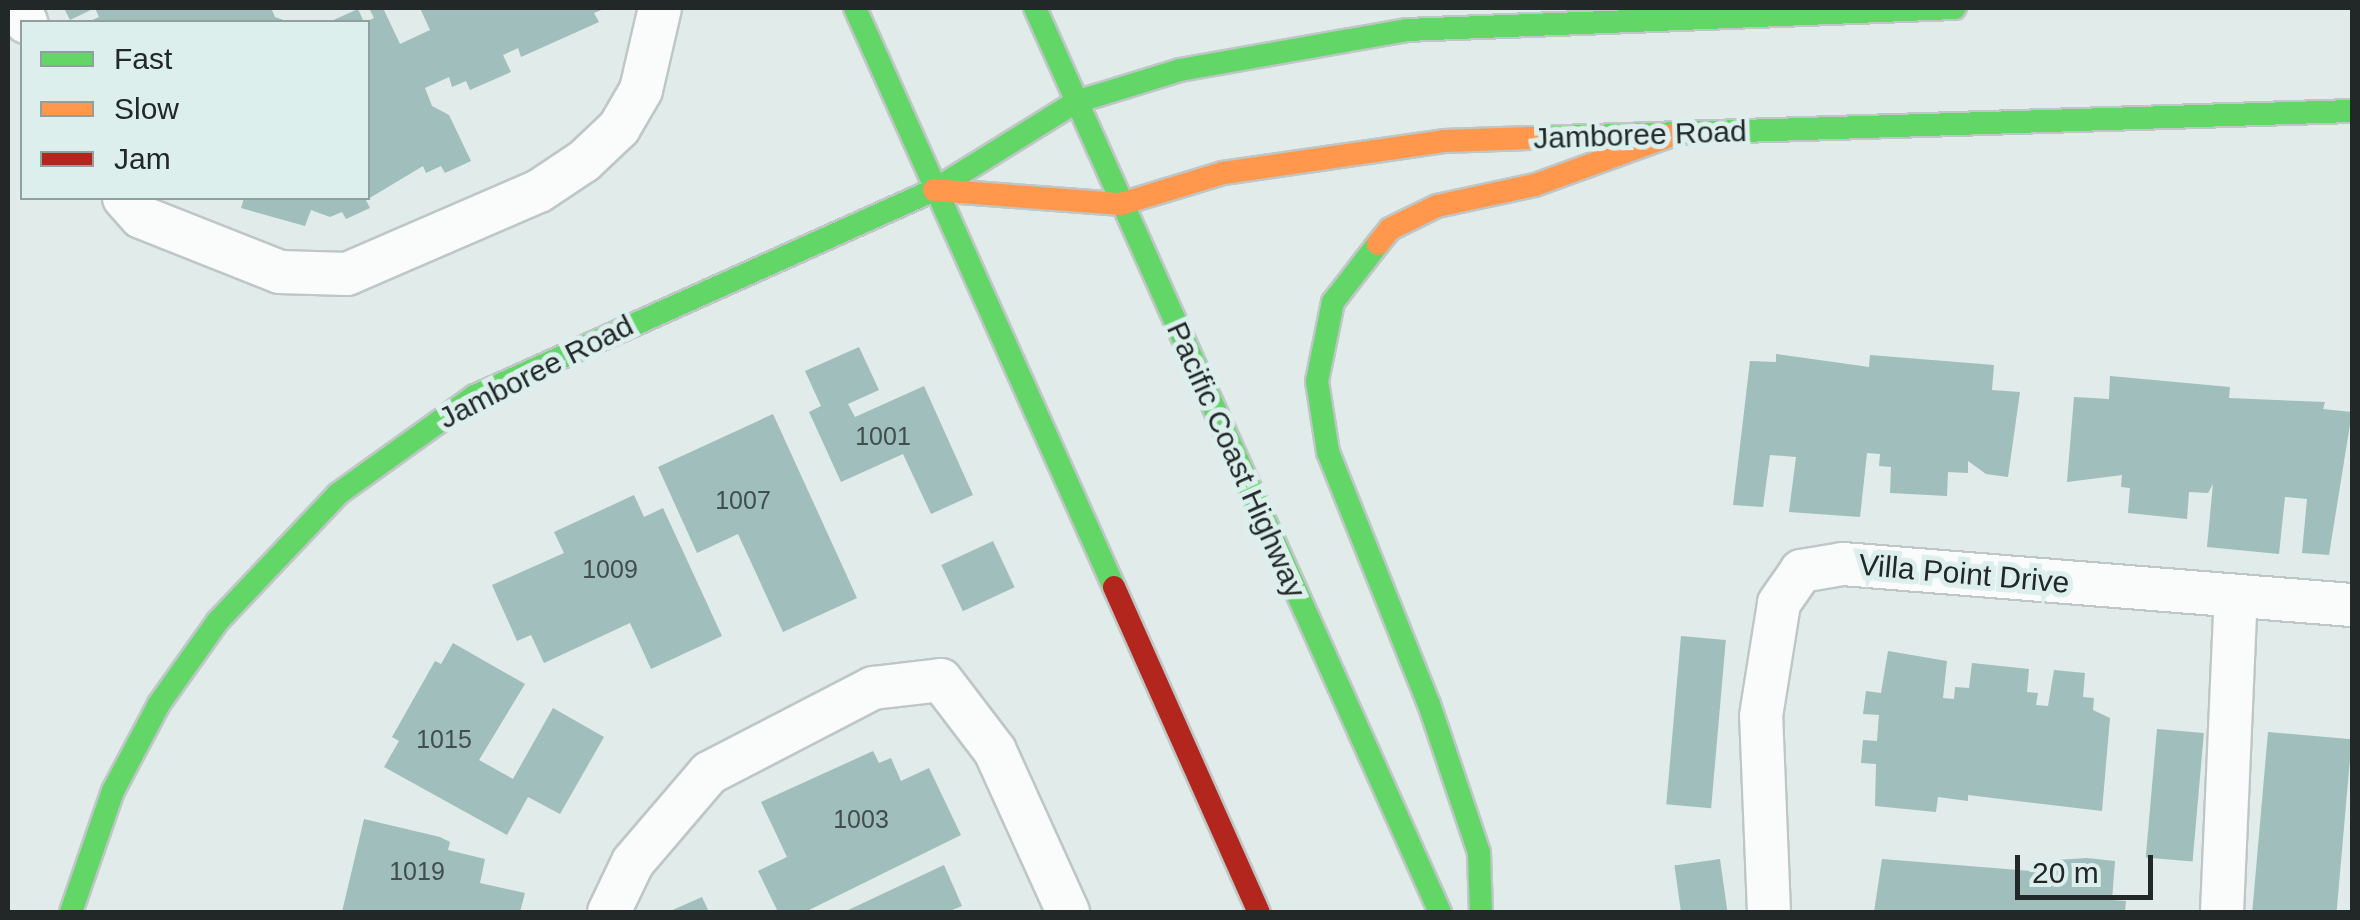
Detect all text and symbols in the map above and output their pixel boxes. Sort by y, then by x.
legend [20,20,370,200]
text: Fast [114,42,172,75]
text: Slow [114,92,179,125]
street label: Jamboree Road [1533,113,1747,157]
text: Jam [114,142,171,175]
street label: Jamboree Road [433,308,639,436]
street label: Pacific Coast Highway [1159,316,1313,604]
house number: 1001 [855,421,911,451]
house number: 1007 [715,485,771,515]
street label: Villa Point Drive [1857,547,2071,601]
house number: 1009 [582,554,638,584]
house number: 1015 [416,724,472,754]
house number: 1003 [833,804,889,834]
scale bar [2020,835,2158,897]
house number: 1019 [389,856,445,886]
text: 20 m [2032,856,2099,889]

